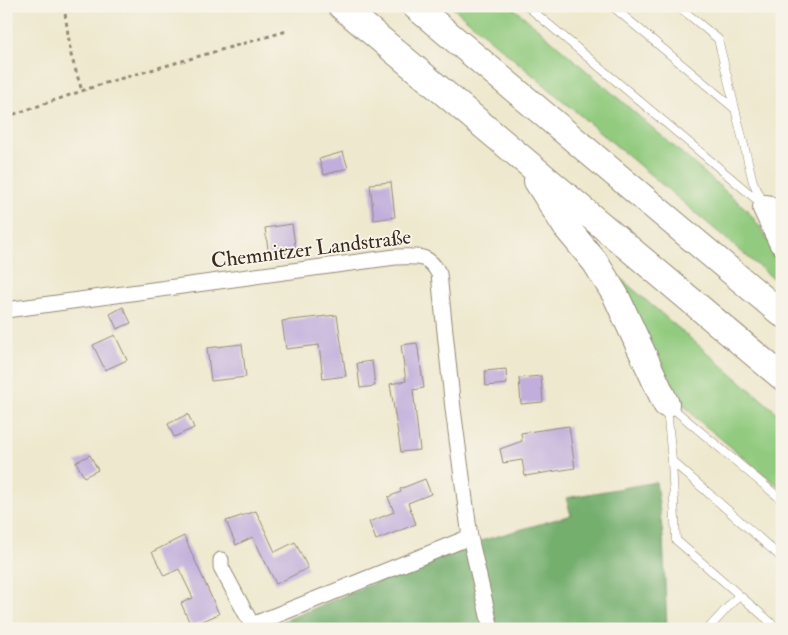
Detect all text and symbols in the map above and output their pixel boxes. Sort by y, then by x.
street label: Chemnitzer Landstraße [209,223,413,275]

